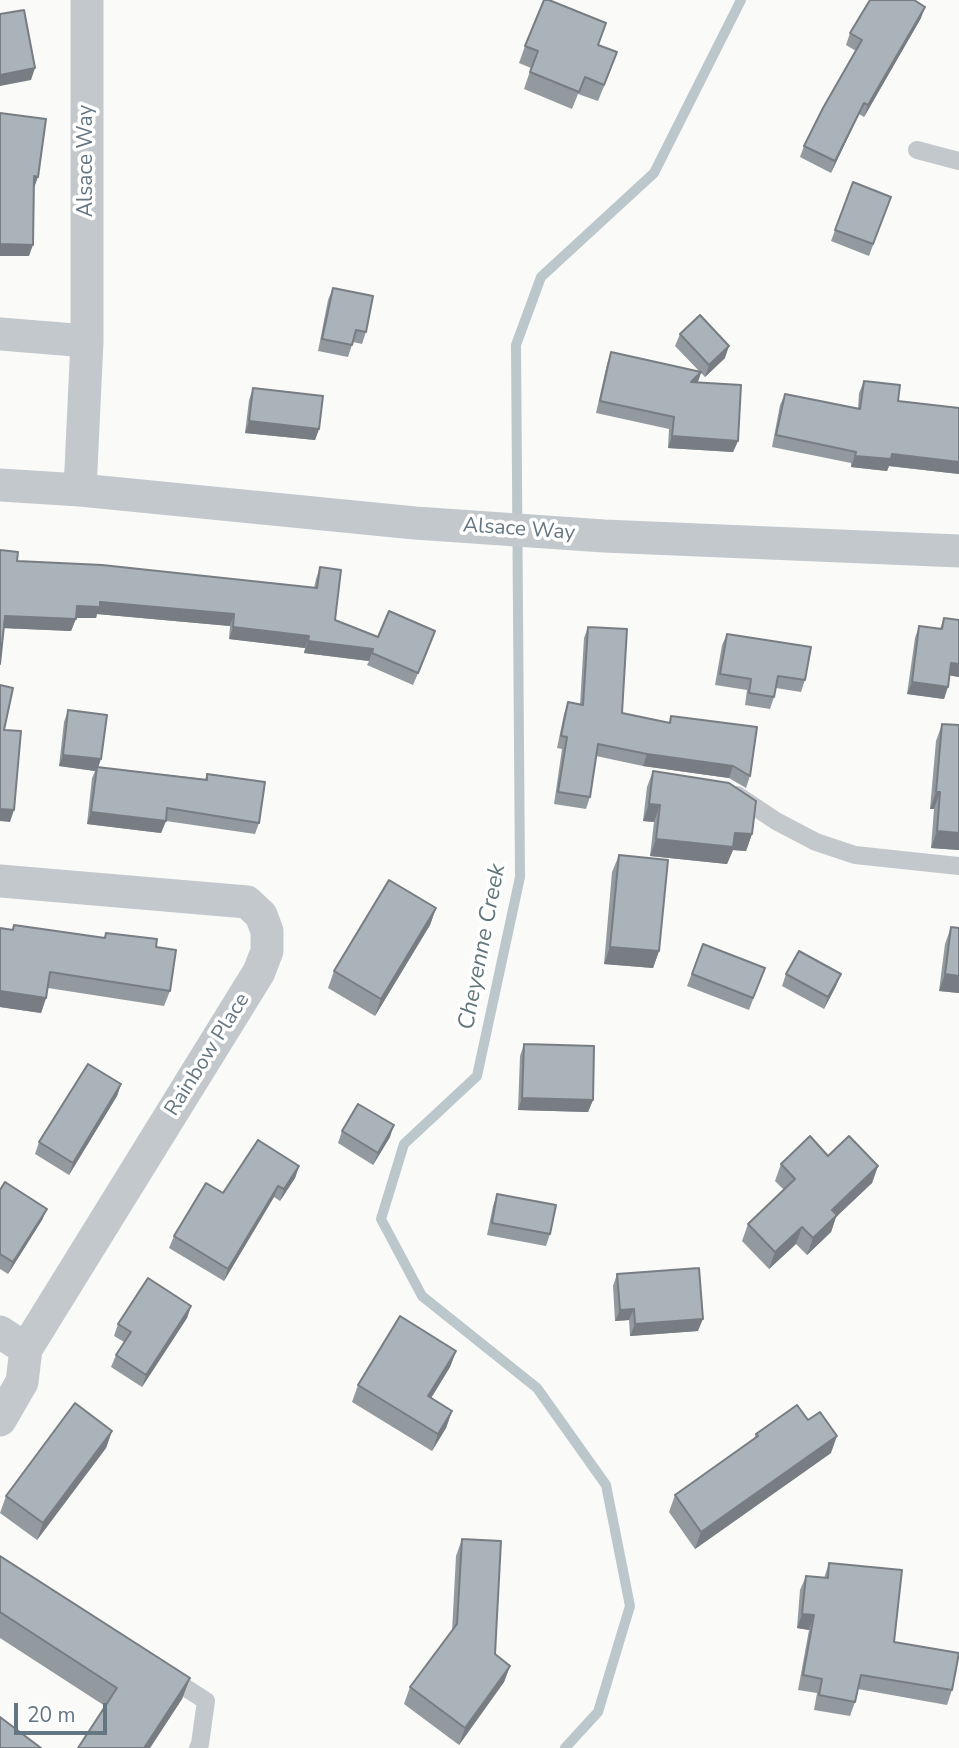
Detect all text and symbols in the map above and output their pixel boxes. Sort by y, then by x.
street label: Alsace Way [74,105,100,217]
street label: Alsace Way [462,514,576,546]
water label: Cheyenne Creek [453,862,513,1032]
street label: Rainbow Place [160,989,256,1121]
scale bar [18,1688,110,1732]
text: 20 m [27,1701,76,1729]

